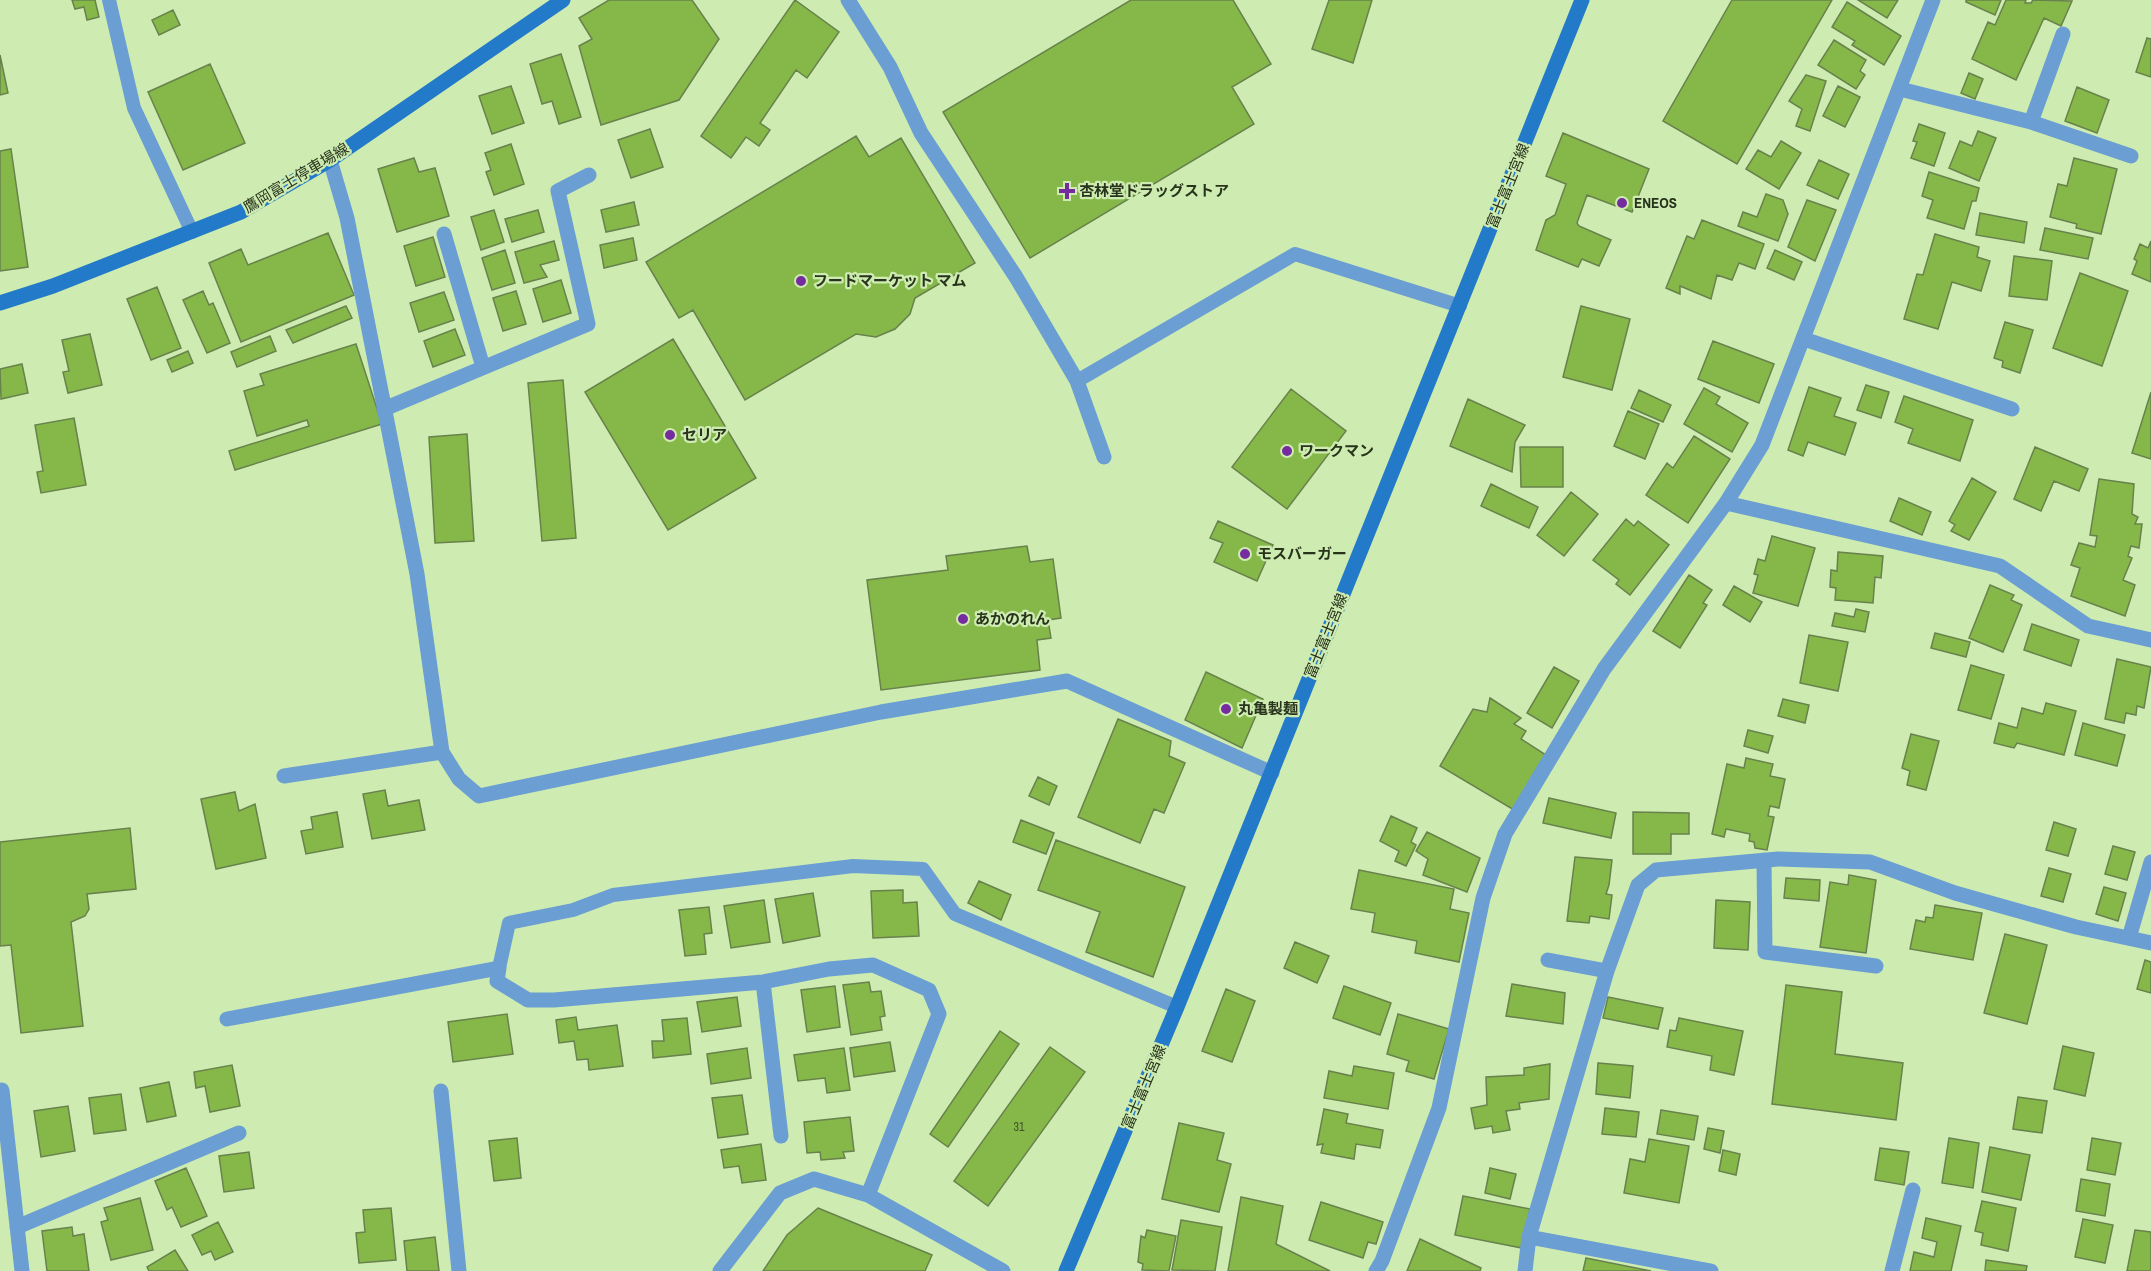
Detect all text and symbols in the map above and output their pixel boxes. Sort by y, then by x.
street label: 鷹岡富士停車場線 [239,138,353,217]
street label: 富士富士宮線 [1481,140,1534,231]
place label: 杏林堂ドラッグストア [1079,180,1229,201]
marker: 杏林堂ドラッグストア [1060,184,1074,198]
place label: ENEOS [1634,192,1677,213]
marker: ENEOS [1615,196,1629,210]
place label: フードマーケット マム [813,270,966,291]
marker: フードマーケット マム [794,274,808,288]
place label: セリア [682,424,727,445]
marker: セリア [663,428,677,442]
place label: ワークマン [1299,440,1374,461]
marker: ワークマン [1280,444,1294,458]
place label: モスバーガー [1257,543,1347,564]
marker: モスバーガー [1238,547,1252,561]
street label: 富士富士宮線 [1299,590,1352,681]
place label: あかのれん [975,608,1050,629]
marker: あかのれん [956,612,970,626]
place label: 丸亀製麺 [1238,698,1298,719]
marker: 丸亀製麺 [1219,702,1233,716]
street label: 富士富士宮線 [1116,1041,1171,1132]
house number: 31 [1014,1119,1025,1135]

